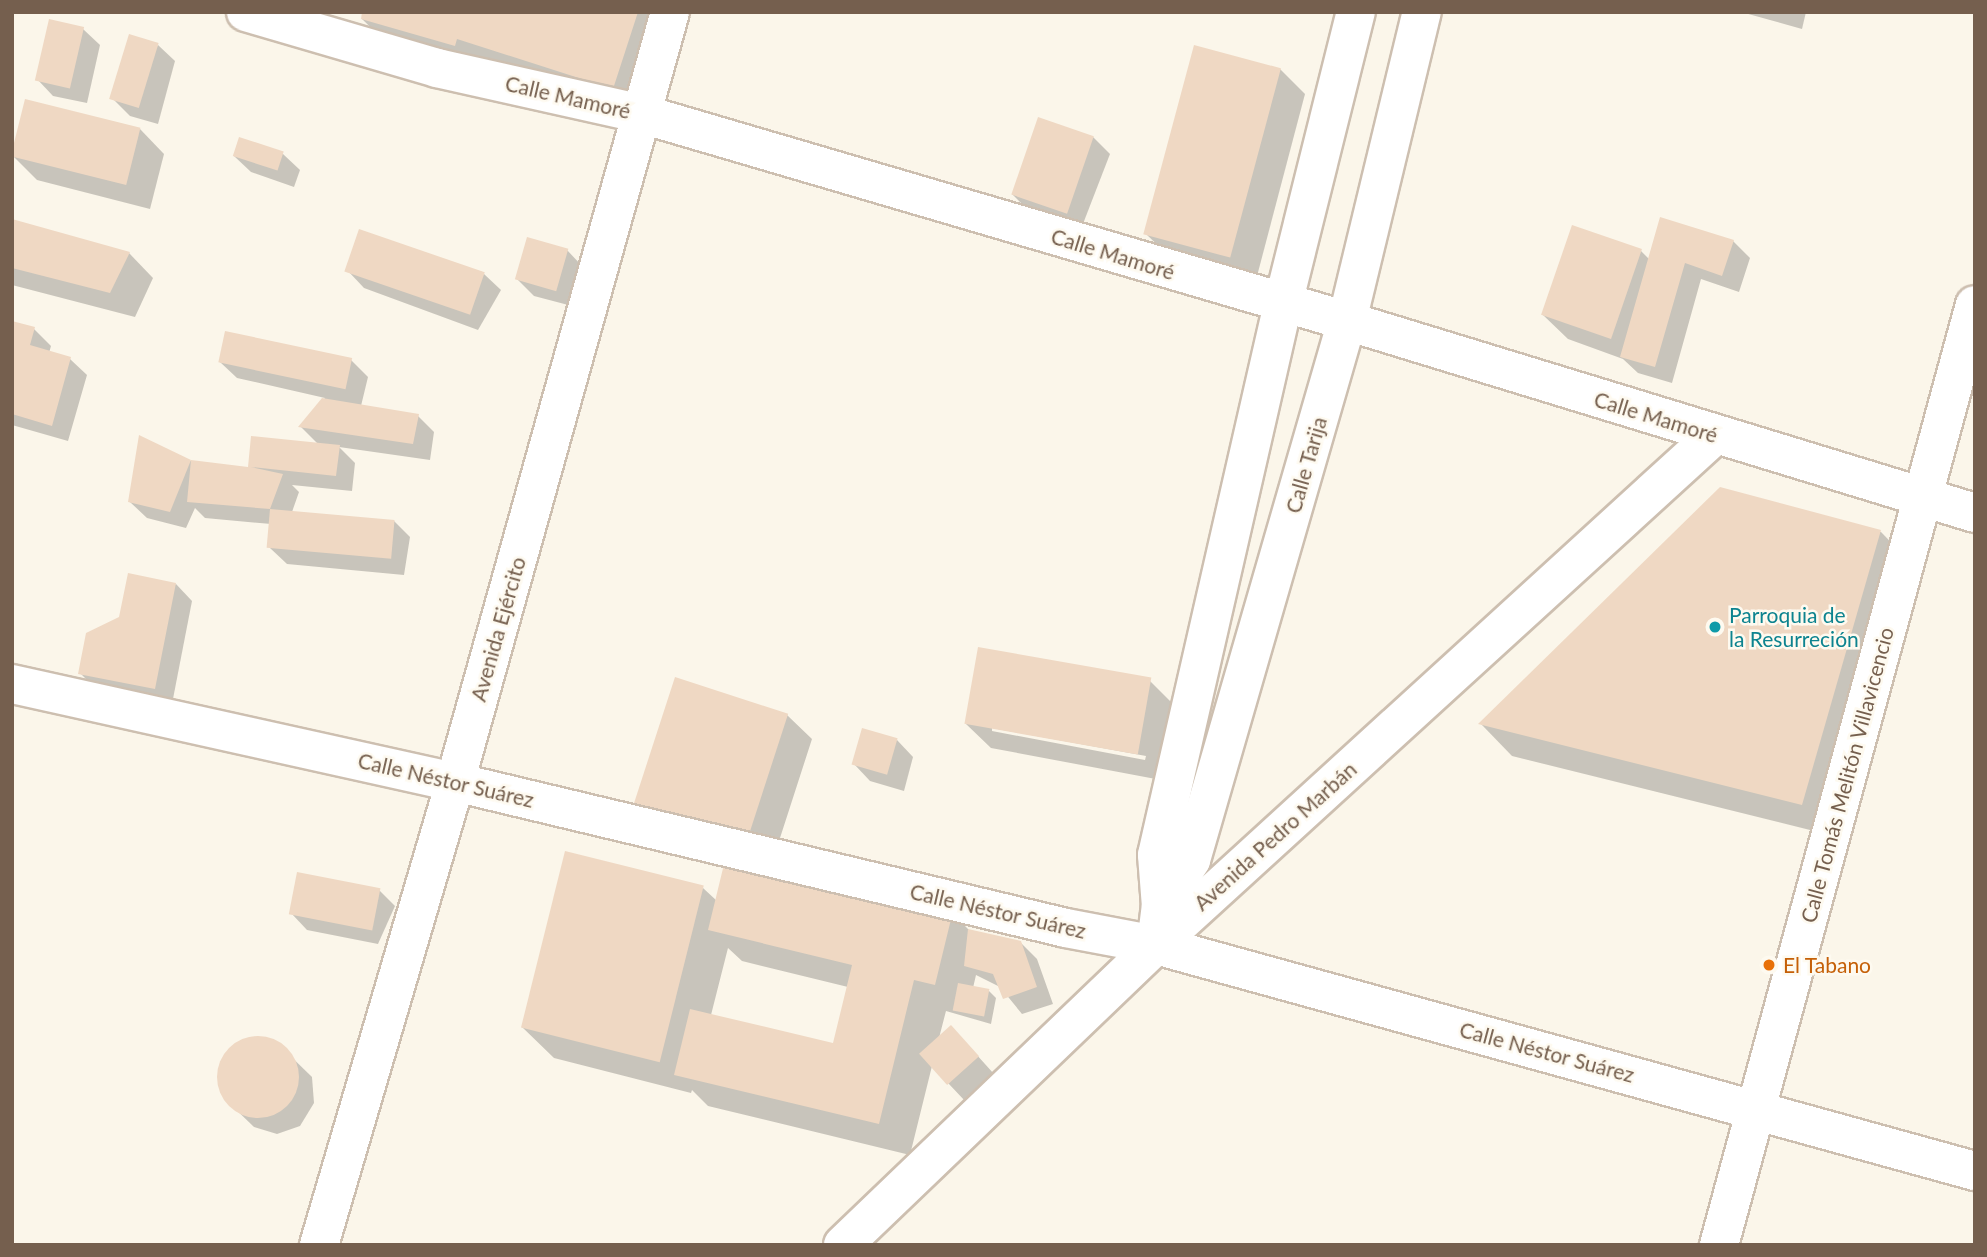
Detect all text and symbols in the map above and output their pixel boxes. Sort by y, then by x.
street label: Calle Mamoré [503,70,633,124]
street label: Calle Mamoré [1048,223,1178,285]
street label: Calle Mamoré [1591,386,1721,448]
street label: Calle Tarija [1280,414,1332,516]
street label: Avenida Ejército [465,554,531,704]
place label: Parroquia de la Resurreción [1729,602,1859,652]
marker: Parroquia de la Resurreción [1707,619,1723,635]
street label: Calle Tomás Melitón Villavicencio [1795,624,1899,926]
street label: Calle Néstor Suárez [355,747,537,813]
street label: Avenida Pedro Marbán [1189,756,1361,916]
street label: Calle Néstor Suárez [907,878,1089,944]
place label: El Tabano [1783,952,1872,978]
marker: El Tabano [1761,957,1777,973]
street label: Calle Néstor Suárez [1457,1017,1637,1087]

